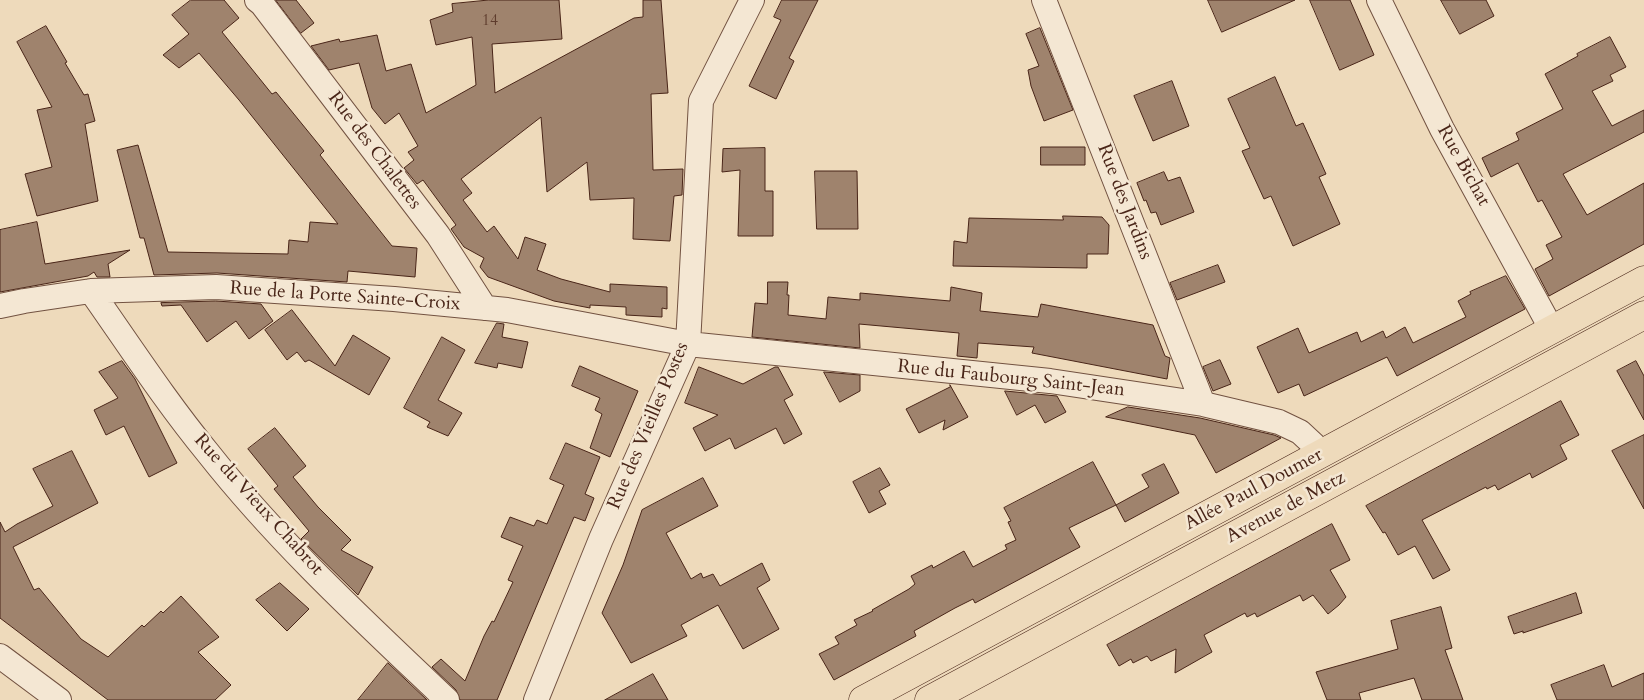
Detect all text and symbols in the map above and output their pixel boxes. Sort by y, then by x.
house number: 14 [482,11,498,31]
street label: Rue des Chalettes [322,88,426,214]
street label: Rue Bichat [1431,122,1495,210]
street label: Rue des Jardins [1092,141,1156,263]
street label: Rue de la Porte Sainte-Croix [229,278,461,316]
street label: Rue des Vieilles Postes [603,339,695,513]
street label: Rue du Faubourg Saint-Jean [896,356,1126,402]
street label: Rue du Vieux Chabrot [188,430,328,580]
street label: Allée Paul Doumer [1181,444,1327,536]
street label: Avenue de Metz [1223,467,1349,549]

